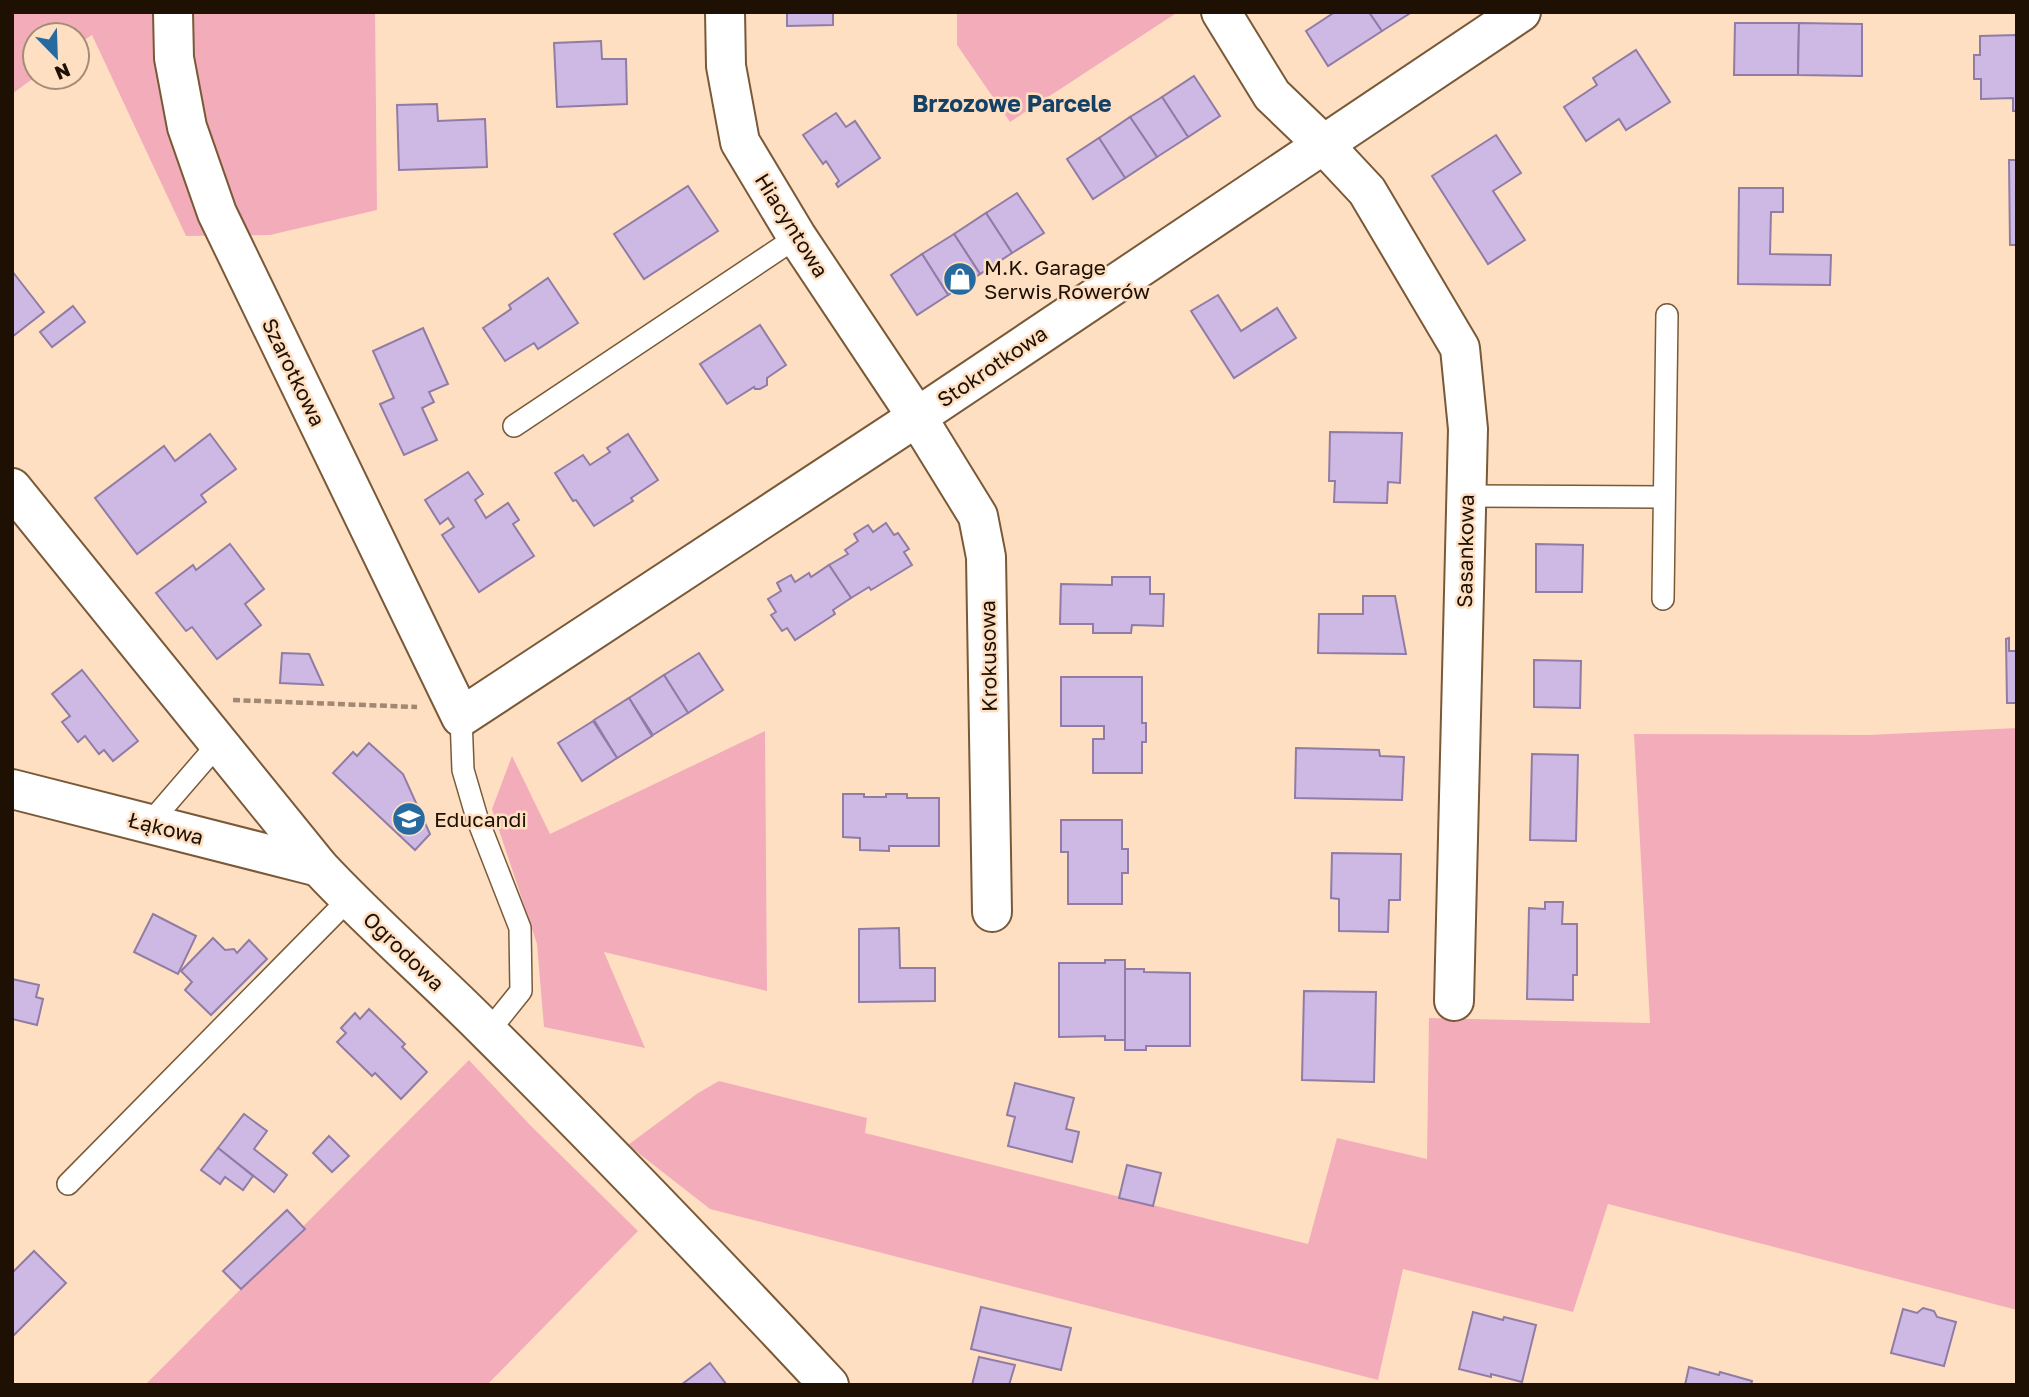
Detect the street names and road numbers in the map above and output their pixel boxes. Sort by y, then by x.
street label: Hiacyntowa [750,168,834,282]
street label: Szarotkowa [257,314,331,430]
street label: Stokrotkowa [932,320,1052,412]
street label: Sasankowa [1451,494,1479,608]
street label: Krokusowa [974,600,1002,712]
street label: Łąkowa [126,806,206,850]
street label: Ogrodowa [358,906,450,996]

